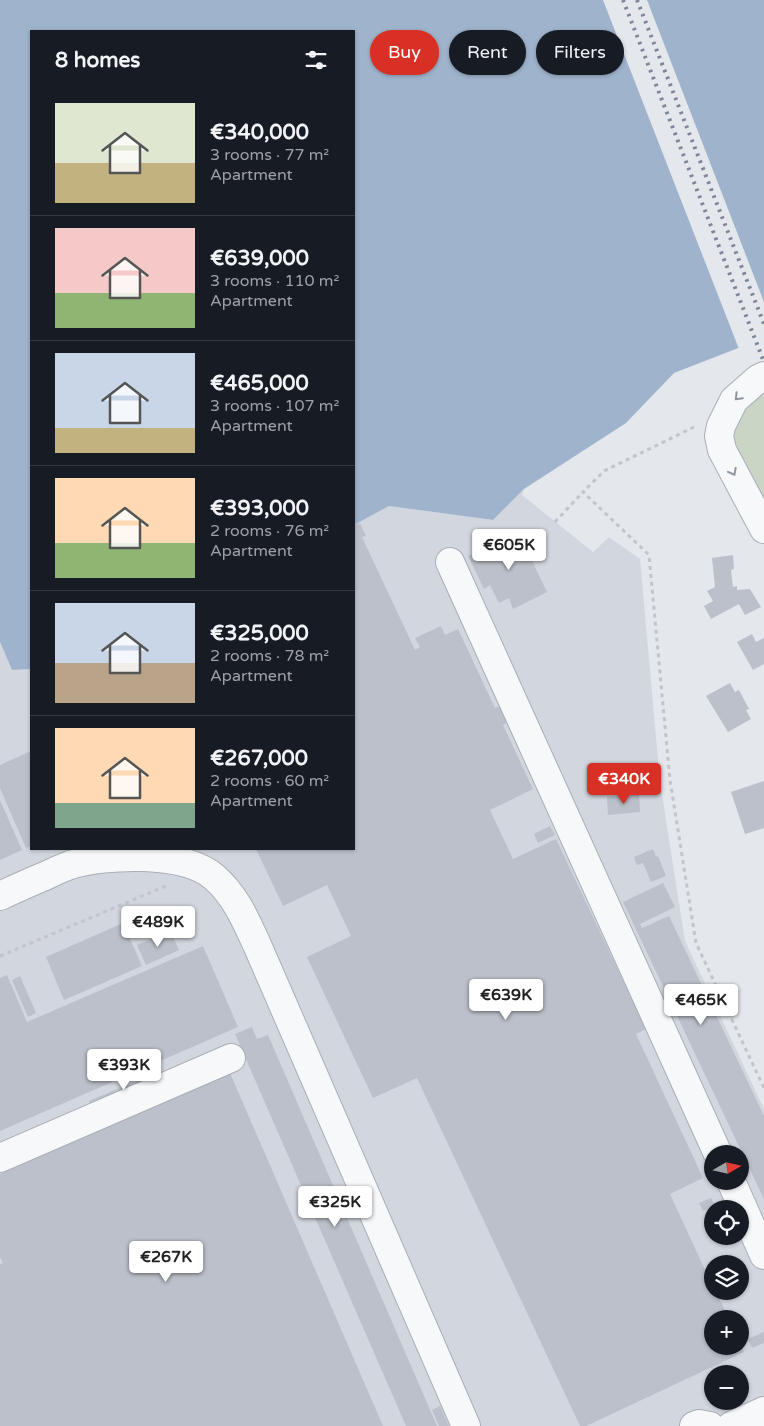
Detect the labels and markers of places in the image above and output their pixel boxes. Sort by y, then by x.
pin: €605K [474,528,544,571]
pin: €340K [589,762,659,805]
pin: €489K [123,906,193,948]
pin: €639K [471,978,541,1021]
pin: €465K [666,984,736,1026]
pin: €393K [89,1048,159,1091]
pin: €325K [300,1186,370,1228]
pin: €267K [131,1240,201,1283]

